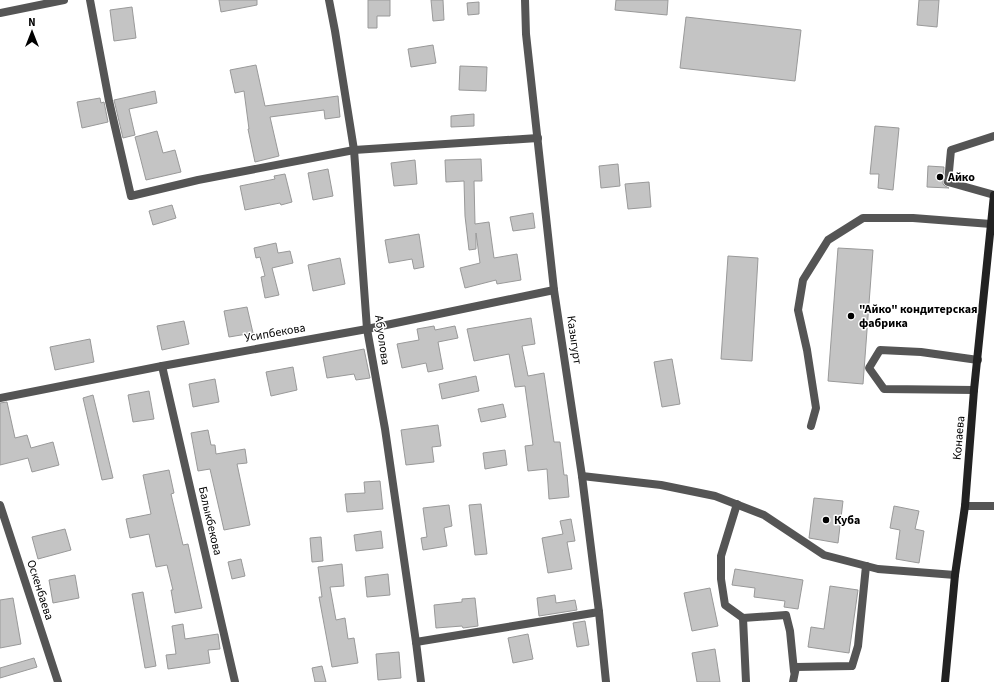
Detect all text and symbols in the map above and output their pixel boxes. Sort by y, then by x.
north arrow [12,12,52,52]
text: N [28,15,36,30]
place label: Айко [947,169,975,186]
marker: Айко [935,172,945,182]
place label: "Айко" кондитерская фабрика [859,301,978,332]
marker: "Айко" кондитерская фабрика [846,311,856,321]
street label: Абуолова [370,314,394,366]
street label: Казыгурт [562,315,586,366]
street label: Усипбекова [243,319,307,347]
street label: Конаева [949,415,969,461]
street label: Балыкбекова [194,485,226,557]
place label: Куба [834,512,860,529]
marker: Куба [821,515,831,525]
street label: Оскенбаева [22,558,58,622]

